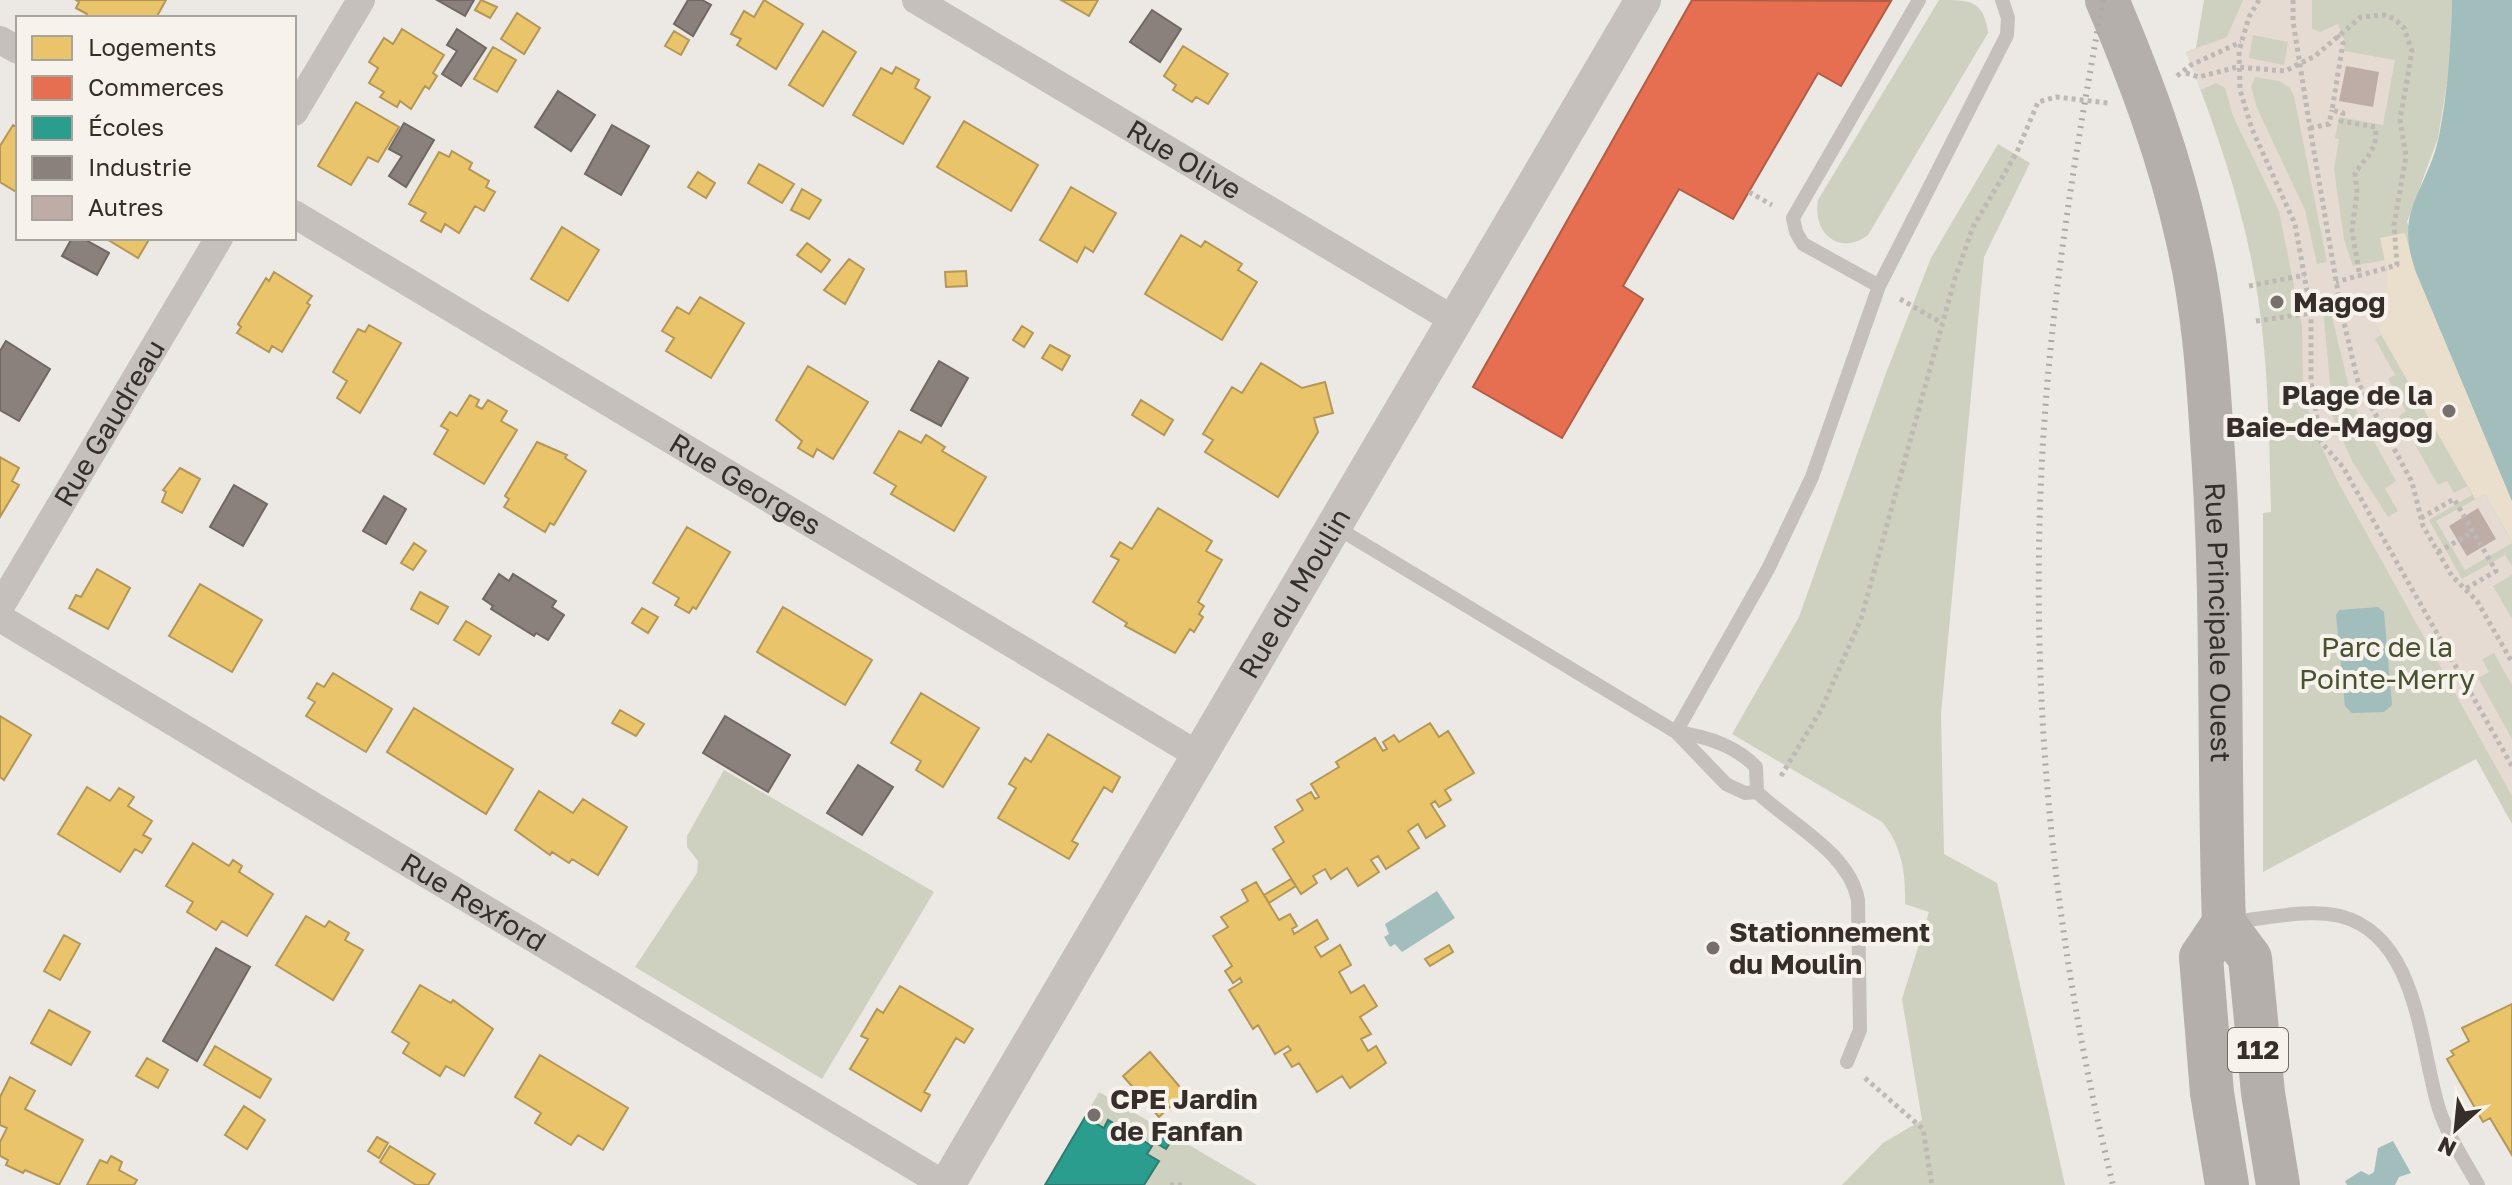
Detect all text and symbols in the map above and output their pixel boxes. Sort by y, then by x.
legend [16,16,296,240]
text: Logements [88,32,217,61]
text: Commerces [88,72,224,101]
text: Écoles [88,112,164,141]
street label: Rue Olive [1121,112,1248,206]
text: Industrie [88,152,192,181]
text: Autres [88,192,163,221]
place label: Magog [2293,285,2385,318]
marker: Magog [2268,293,2286,311]
street label: Rue Gaudreau [47,333,171,512]
place label: Plage de la Baie-de-Magog [2225,378,2433,443]
marker: Plage de la Baie-de-Magog [2440,402,2458,420]
street label: Rue Georges [664,426,827,542]
street label: Rue Principale Ouest [2199,481,2238,763]
street label: Rue du Moulin [1231,502,1357,684]
park label: Parc de la Pointe-Merry [2299,630,2475,695]
street label: Rue Rexford [395,845,552,958]
place label: Stationnement du Moulin [1729,915,1930,980]
marker: Stationnement du Moulin [1704,939,1722,957]
road number: 112 [2228,1028,2288,1072]
place label: CPE Jardin de Fanfan [1110,1082,1258,1147]
north arrow [2416,1089,2496,1169]
marker: CPE Jardin de Fanfan [1085,1106,1103,1124]
text: N [2433,1131,2460,1163]

